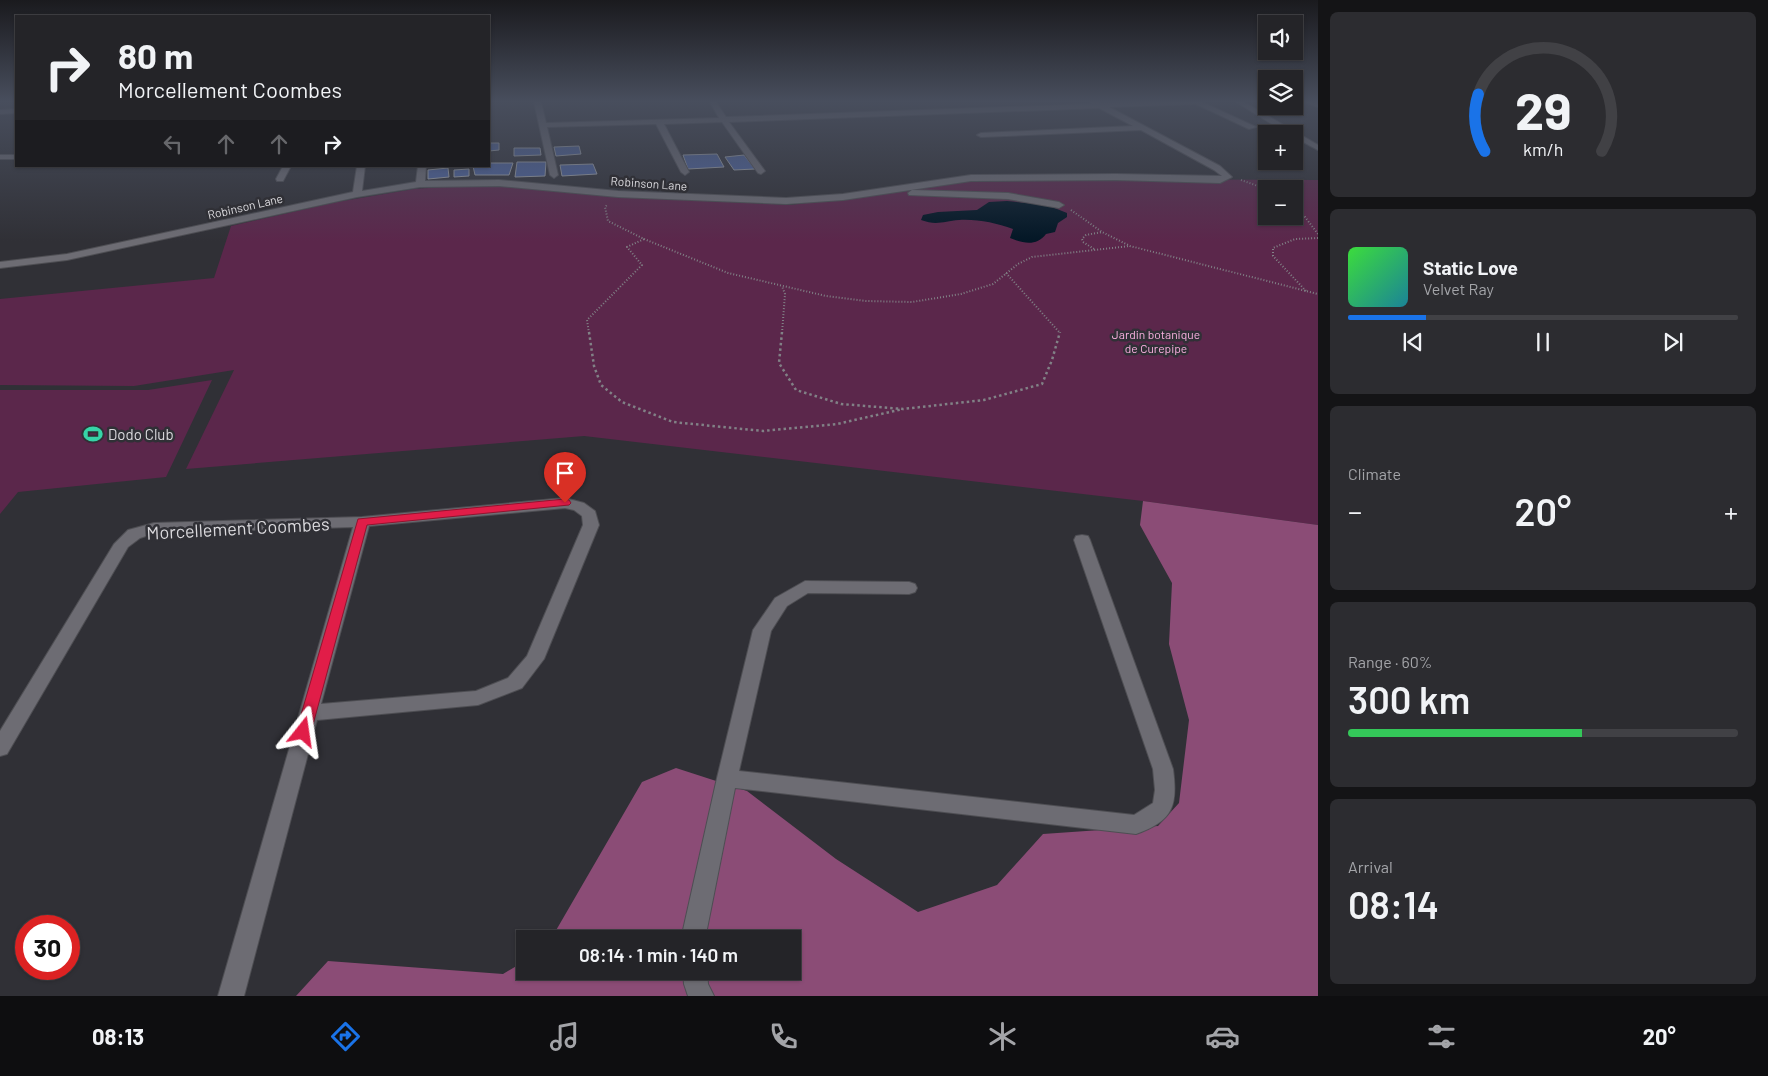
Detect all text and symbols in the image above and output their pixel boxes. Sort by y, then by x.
map controls [1258,15,1303,225]
button: sound [1258,15,1303,60]
text: 80 m [118,34,193,76]
icon: right [35,35,100,100]
button: layers [1258,70,1303,115]
text: Morcellement Coombes [118,76,342,102]
text: 29 [1515,78,1571,140]
button: + [1258,125,1303,170]
icon: left [159,130,187,158]
icon: ahead [212,130,240,158]
icon: ahead [265,130,293,158]
icon: right [318,130,346,158]
text: km/h [1523,138,1563,160]
street label: Robinson Lane [610,173,688,193]
button: − [1258,180,1303,225]
street label: Robinson Lane [206,191,284,221]
text: Static Love [1423,256,1518,279]
text: Velvet Ray [1423,279,1494,298]
park label: Jardin botanique de Curepipe [1112,327,1200,355]
icon: previous [1399,328,1427,356]
icon: pause [1529,328,1557,356]
icon: next [1659,328,1687,356]
sports icon: Dodo Club [82,423,104,445]
place label: Dodo Club [108,425,174,443]
pin [544,452,586,503]
icon: arrive [551,459,579,487]
text: Climate [1348,464,1401,483]
text: 20° [1515,488,1571,534]
text: − [1348,494,1362,528]
text: + [1724,494,1738,528]
street label: Morcellement Coombes [146,512,330,544]
text: Range · 60% [1348,652,1432,671]
text: 300 km [1348,676,1470,722]
position arrow [276,705,328,757]
text: Arrival [1348,857,1393,876]
text: 08:14 [1348,881,1439,927]
speed limit sign: 30 [15,915,80,980]
text: 08:14 · 1 min · 140 m [579,943,738,966]
icon: directions [328,1019,363,1054]
icon: music [547,1019,582,1054]
icon: phone [766,1019,801,1054]
icon: climate [985,1019,1020,1054]
icon: car [1205,1019,1240,1054]
icon: filters [1424,1019,1459,1054]
text: 08:13 [92,1023,144,1049]
text: 20° [1643,1023,1676,1049]

